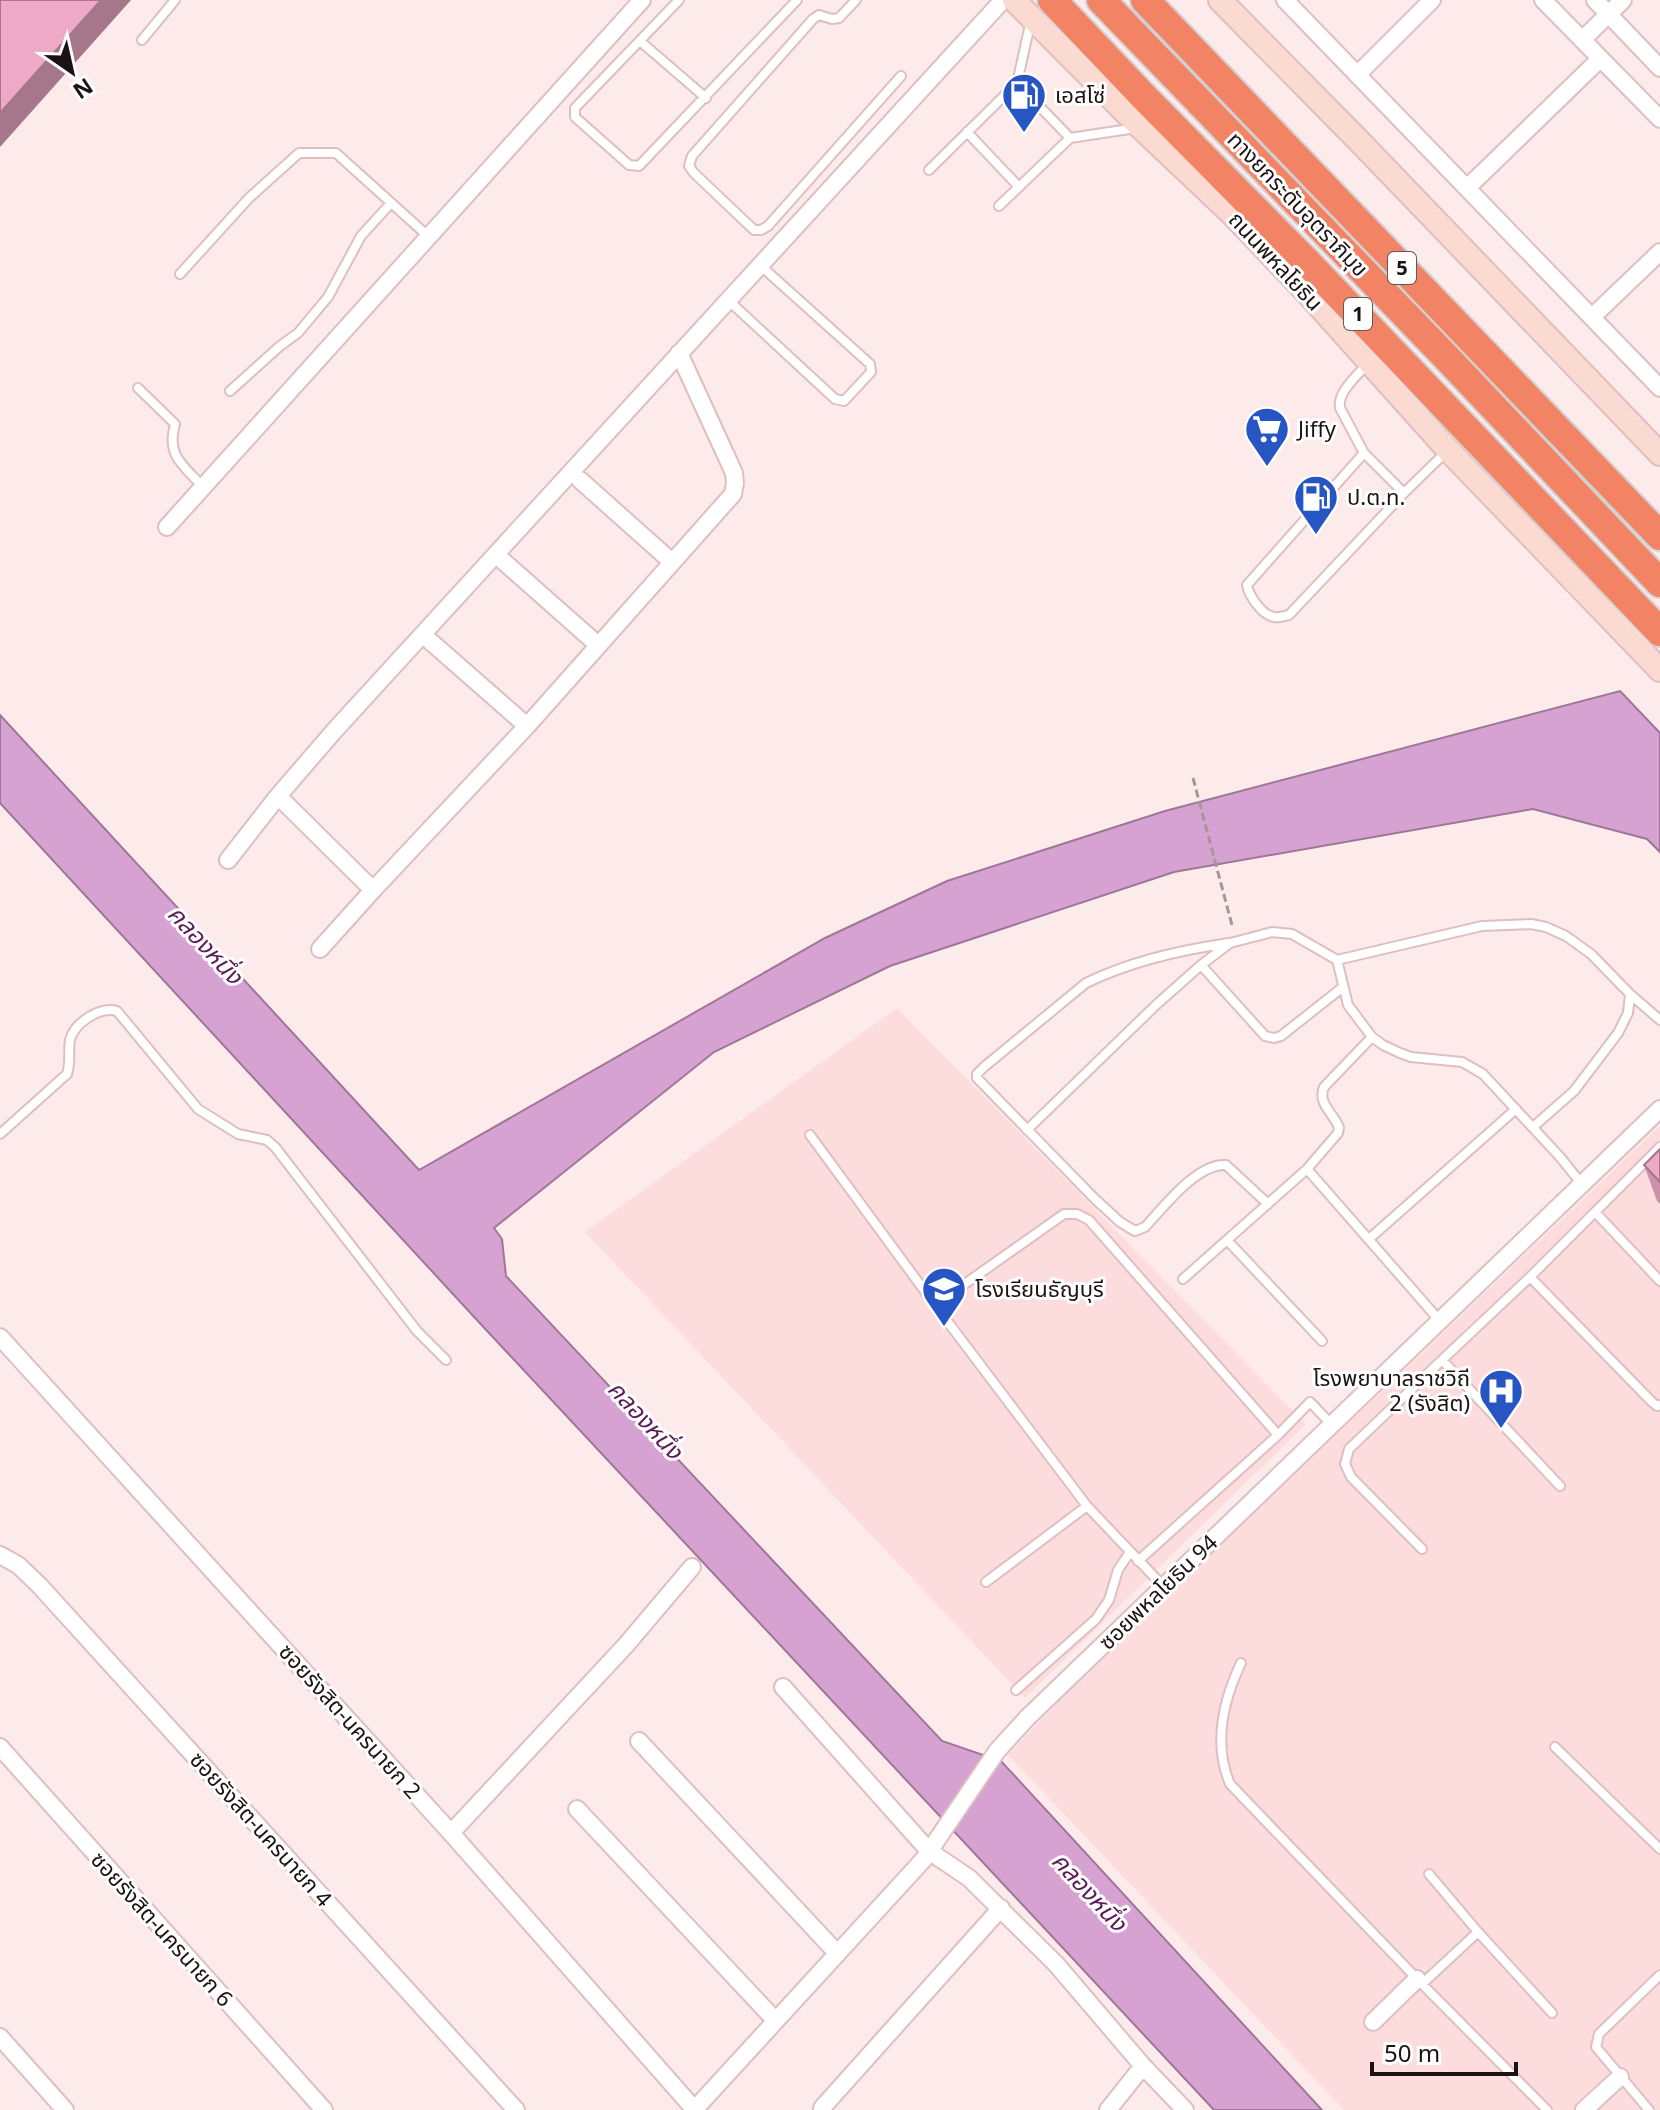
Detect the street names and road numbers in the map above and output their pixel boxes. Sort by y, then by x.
street label: ทางยกระดับอุตราภิมุข [1222,124,1376,282]
street label: ถนนพหลโยธิน [1223,204,1331,316]
road number: 5 [1388,252,1416,284]
road number: 1 [1344,298,1372,330]
street label: ซอยพหลโยธิน 94 [1091,1527,1223,1656]
street label: ซอยรังสิต-นครนายก 2 [273,1636,428,1804]
street label: ซอยรังสิต-นครนายก 4 [184,1744,340,1913]
street label: ซอยรังสิต-นครนายก 6 [85,1844,240,2012]

